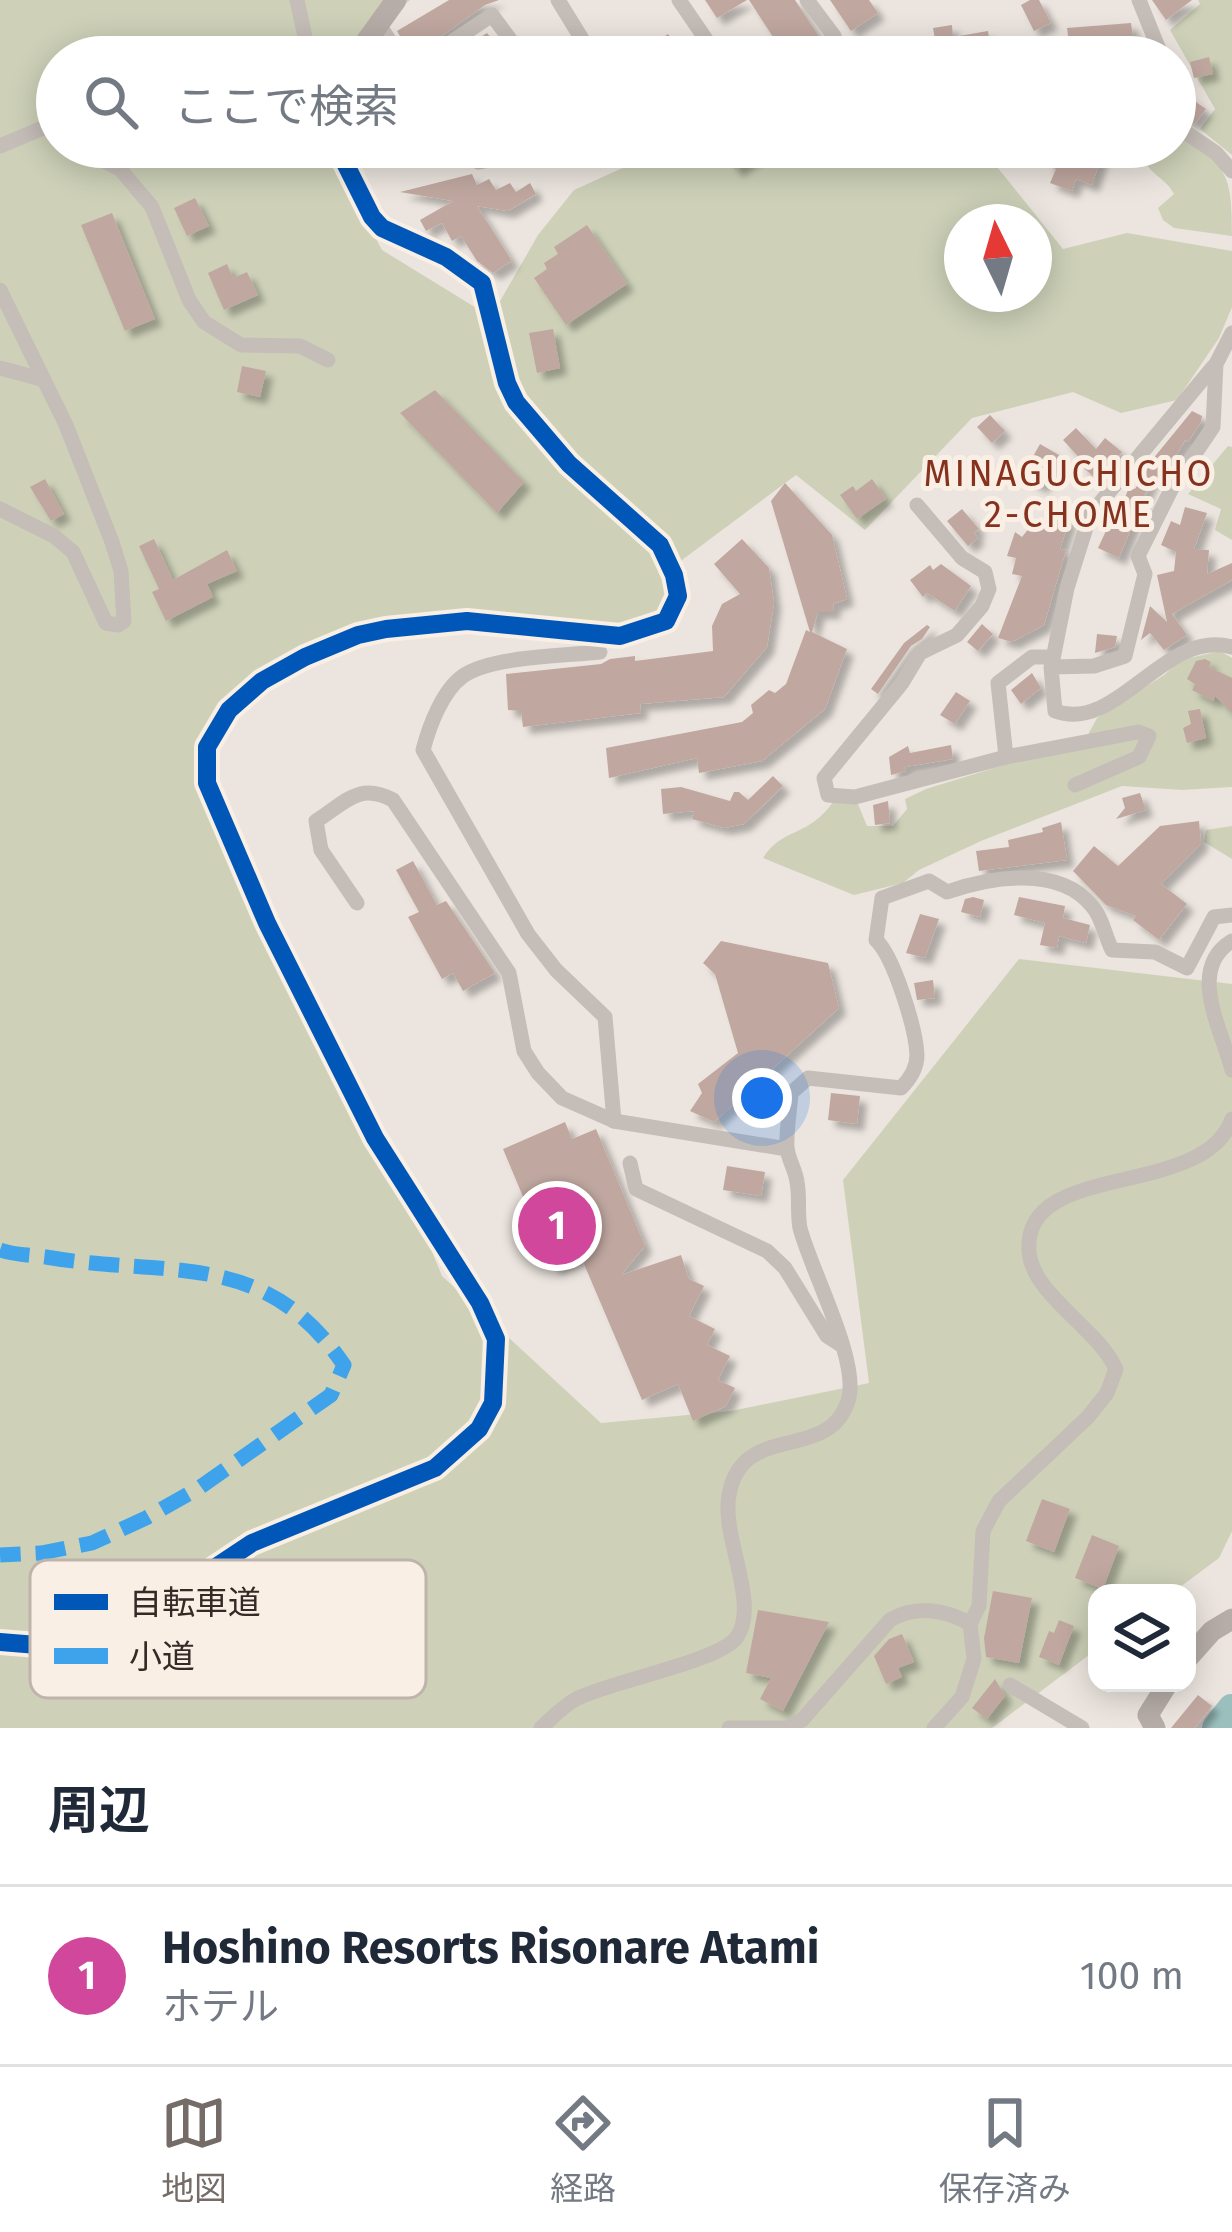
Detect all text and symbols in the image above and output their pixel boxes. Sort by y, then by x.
search box [36,36,1196,168]
icon: search [78,69,144,135]
text: ここで検索 [174,80,399,134]
north arrow [944,204,1052,312]
district label: MINAGUCHICHO 2-CHOME [924,452,1214,537]
your location [732,1068,792,1128]
pin: 1 [518,1181,596,1271]
legend [30,1560,426,1698]
text: 自転車道 [129,1583,261,1623]
map controls [1088,1584,1196,1692]
button: layers [1088,1584,1196,1692]
text: 小道 [129,1637,195,1677]
text: 周辺 [48,1780,150,1842]
text: Hoshino Resorts Risonare Atami [162,1921,819,1975]
text: 1 [78,1953,96,1999]
text: 100 m [1080,1953,1184,1999]
text: ホテル [162,1984,279,2030]
tab: 地図 [161,2090,227,2210]
tab: 経路 [550,2090,616,2210]
tab: 保存済み [939,2090,1071,2210]

